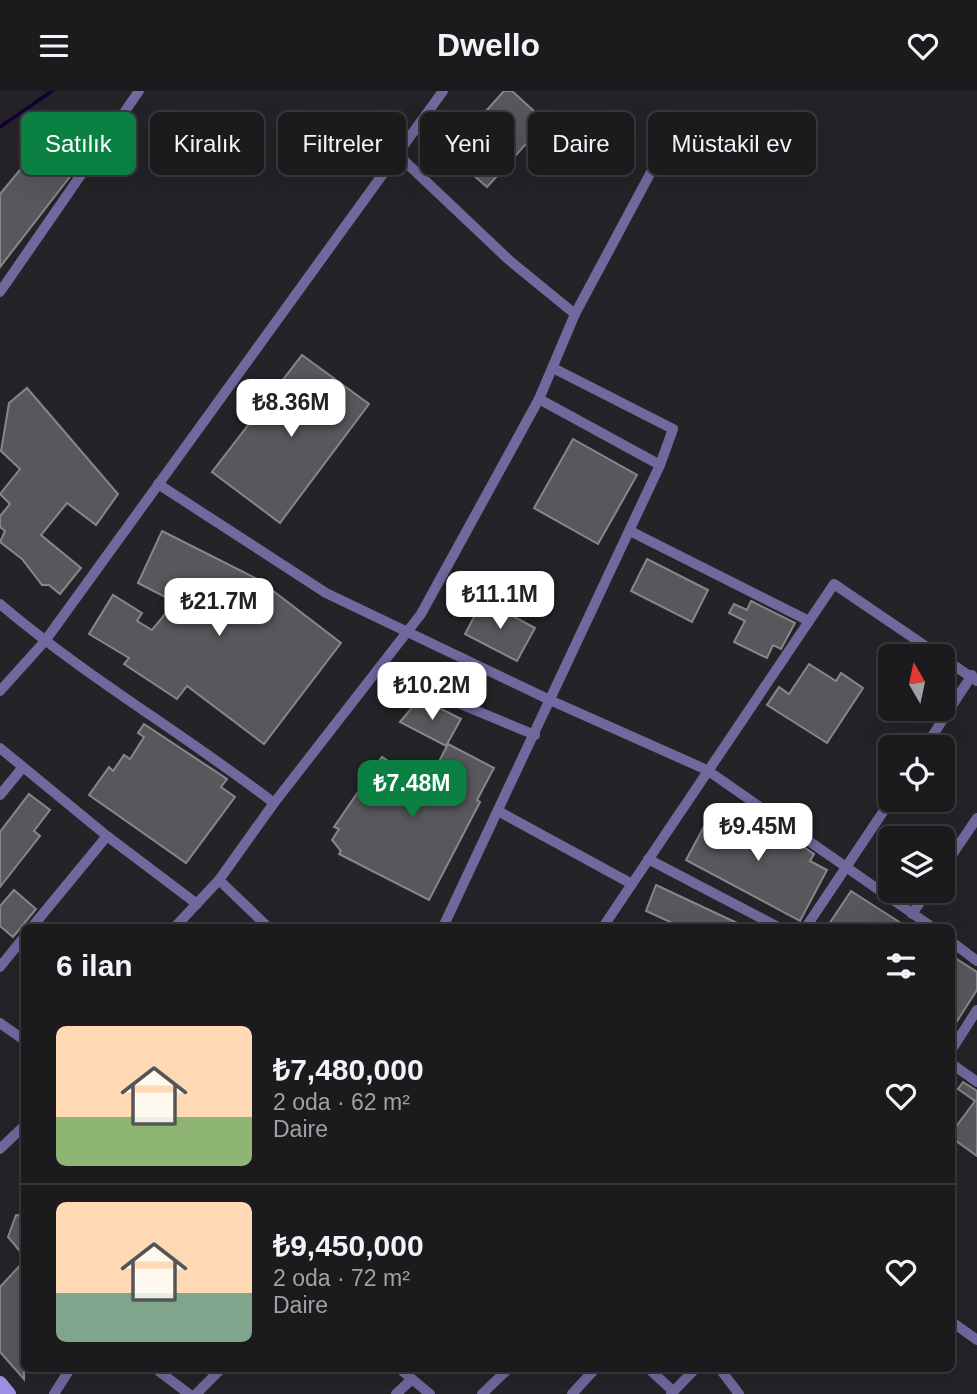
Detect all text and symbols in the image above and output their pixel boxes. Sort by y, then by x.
icon: menu [35,27,73,65]
text: Dwello [437,27,540,63]
icon: heart [904,27,942,65]
chip: Satılık [21,112,136,175]
chip: Kiralık [150,112,264,175]
chip: Filtreler [278,112,406,175]
chip: Yeni [420,112,514,175]
chip: Daire [528,112,634,175]
chip: Müstakil ev [648,112,816,175]
pin: ₺8.36M [234,379,348,439]
text: ₺8.36M [252,389,330,415]
pin: ₺11.1M [443,571,557,631]
pin: ₺21.7M [162,579,276,638]
text: ₺11.1M [462,581,538,607]
text: ₺21.7M [180,588,258,614]
north arrow [878,644,956,721]
map controls [878,644,955,903]
pin: ₺10.2M [375,663,489,722]
text: ₺10.2M [393,672,471,698]
button: locate [878,735,955,812]
pin: ₺7.48M [355,761,469,820]
text: ₺7.48M [373,770,451,796]
pin: ₺9.45M [701,803,815,863]
text: ₺9.45M [719,813,797,839]
button: layers [878,826,955,903]
icon: filters [882,947,920,985]
text: 6 ilan [56,949,133,982]
text: ₺7,480,000 [273,1053,424,1086]
icon: home [112,1054,196,1138]
icon: heart [882,1077,920,1115]
text: 2 oda · 62 m² [273,1089,410,1115]
text: Daire [273,1116,328,1142]
text: ₺9,450,000 [273,1229,424,1262]
icon: home [112,1230,196,1314]
icon: heart [882,1253,920,1291]
text: 2 oda · 72 m² [273,1265,410,1291]
text: Daire [273,1292,328,1318]

